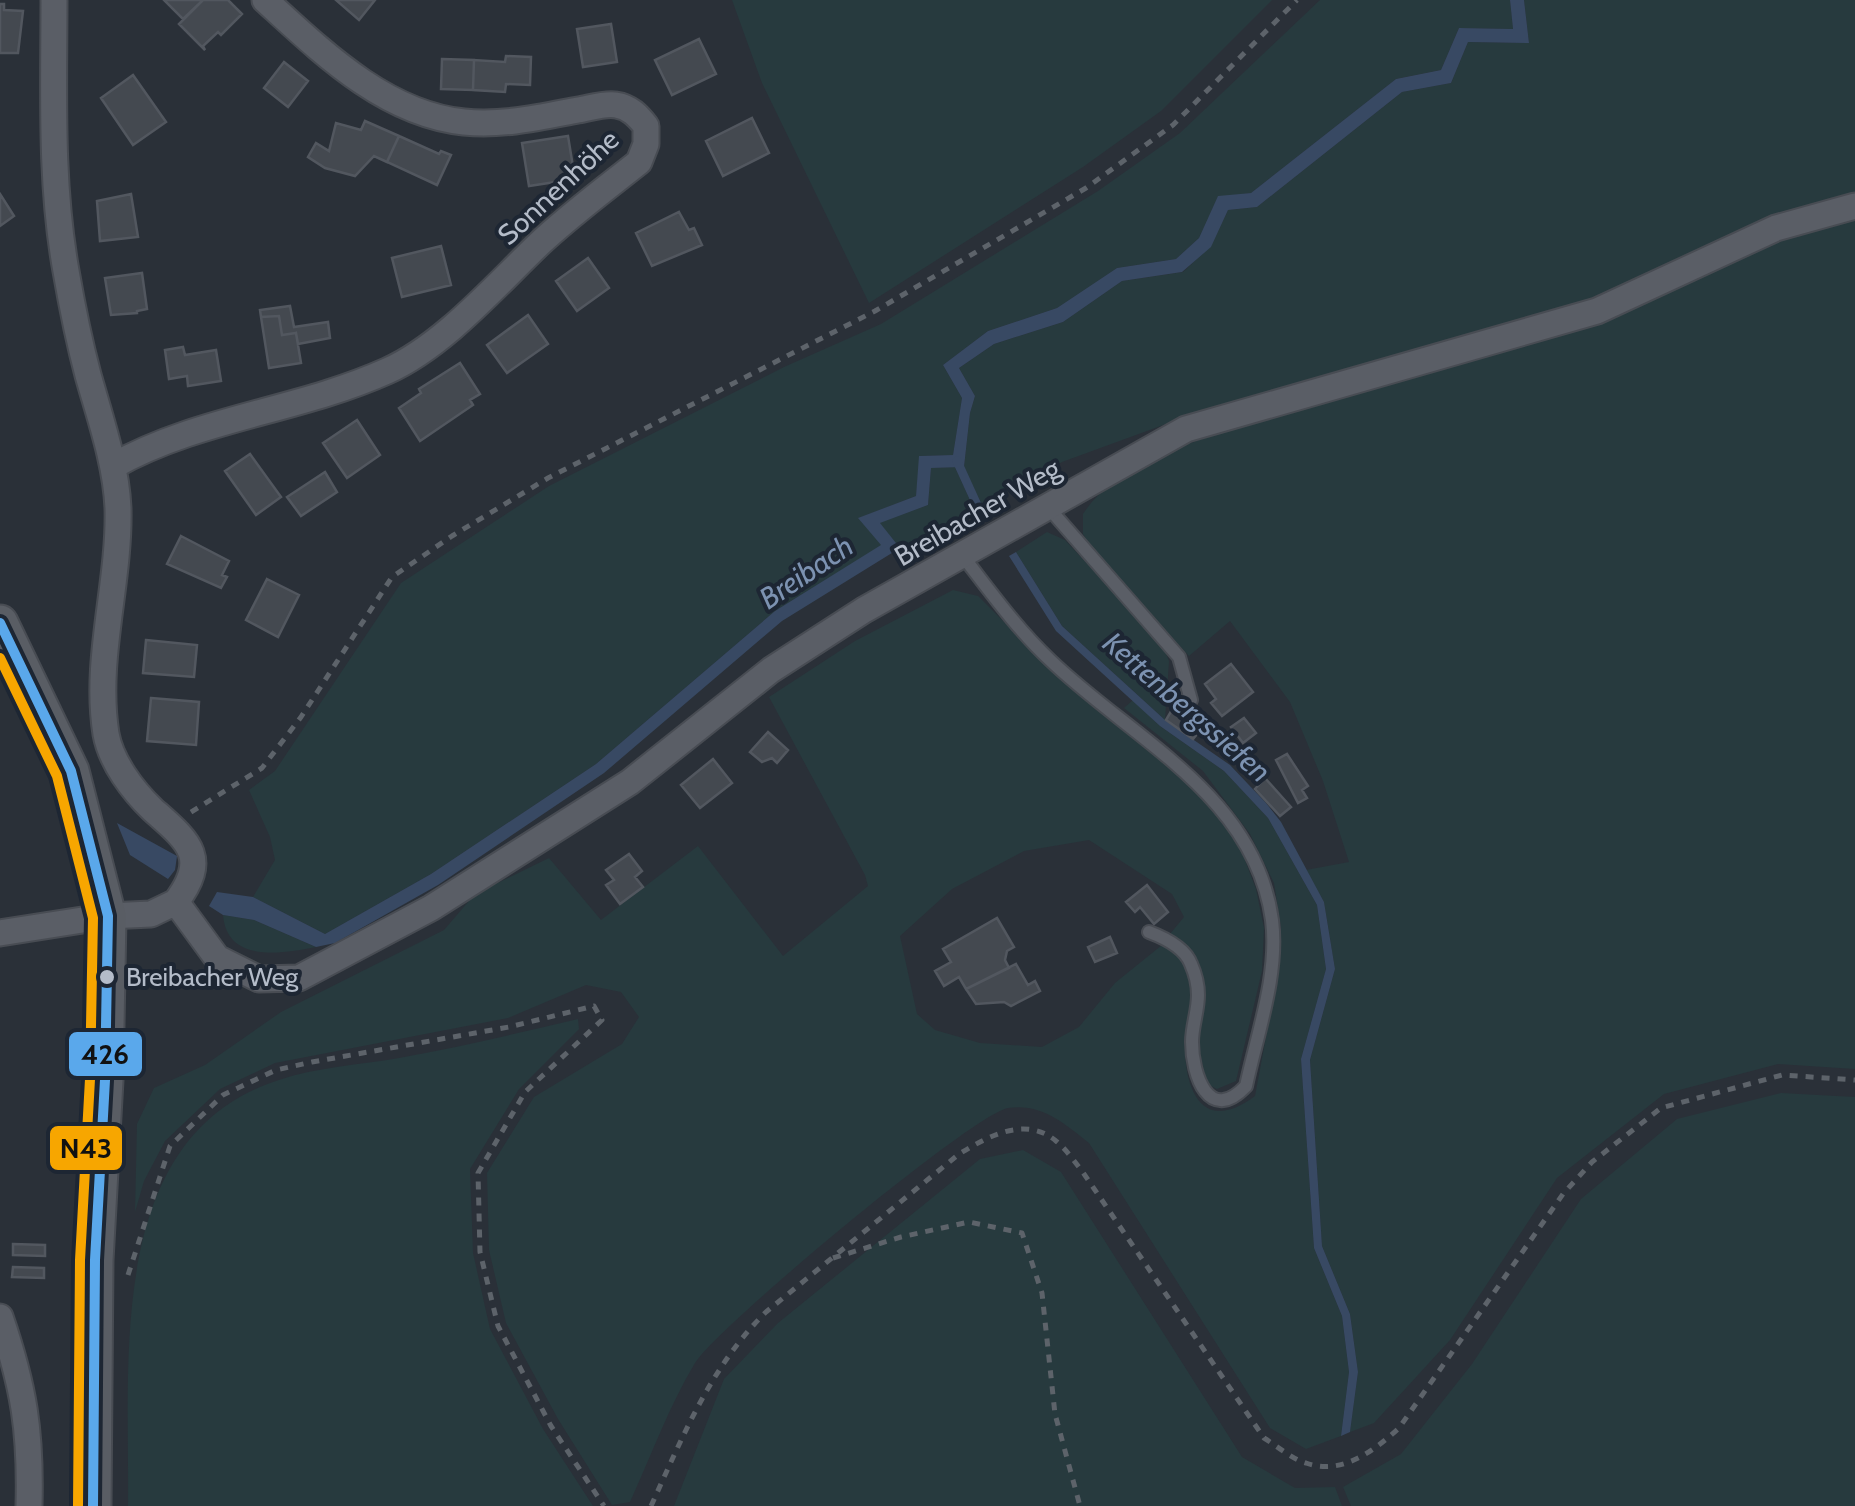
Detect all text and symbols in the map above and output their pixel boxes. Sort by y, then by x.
street label: Sonnenhöhe [490,122,626,252]
street label: Breibacher Weg [888,450,1067,573]
water label: Breibach [752,527,860,617]
water label: Kettenbergssiefen [1095,624,1279,790]
place label: Breibacher Weg [126,961,299,993]
marker: Breibacher Weg [97,967,117,987]
line badge: 426 [67,1030,144,1078]
text: 426 [81,1037,129,1071]
line badge: N43 [48,1124,124,1172]
text: N43 [60,1131,112,1165]

